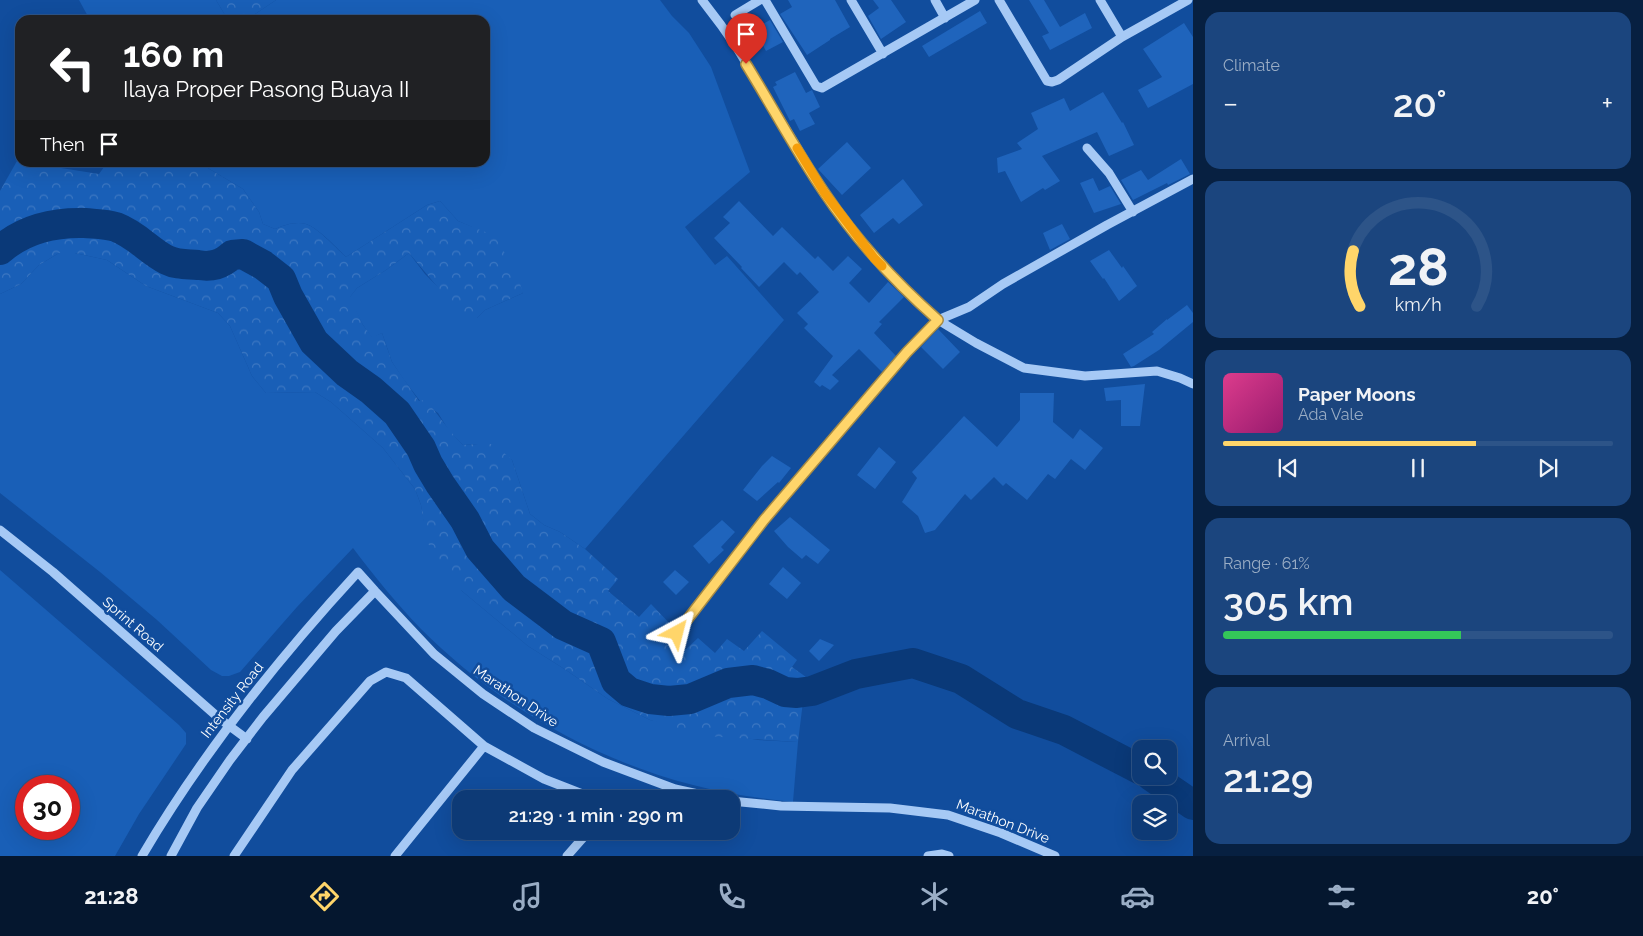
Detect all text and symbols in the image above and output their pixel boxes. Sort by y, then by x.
pin [725,13,767,64]
icon: arrive [732,20,760,48]
text: 160 m [123,34,224,75]
icon: left [40,35,105,100]
text: Climate [1223,56,1280,75]
text: Ilaya Proper Pasong Buaya II [123,76,410,102]
text: 20° [1393,81,1447,126]
text: − [1223,87,1238,120]
text: + [1601,87,1613,120]
icon: arrive [95,130,123,158]
text: Then [40,133,85,155]
text: 28 [1388,236,1448,297]
text: km/h [1394,294,1442,315]
text: Paper Moons [1298,383,1416,405]
text: Ada Vale [1298,405,1363,424]
icon: previous [1274,454,1302,482]
icon: pause [1404,454,1432,482]
icon: next [1534,454,1562,482]
text: Range · 61% [1223,554,1310,573]
text: 305 km [1223,579,1354,624]
street label: Sprint Road [99,593,167,655]
position arrow [650,606,702,658]
street label: Intensity Road [198,659,266,741]
street label: Marathon Drive [471,662,561,730]
text: Arrival [1223,731,1270,750]
map controls [1132,740,1177,840]
button: search [1132,740,1177,785]
text: 21:29 [1223,756,1313,801]
speed limit sign: 30 [15,775,80,840]
button: layers [1132,795,1177,840]
street label: Marathon Drive [954,796,1052,846]
text: 21:29 · 1 min · 290 m [509,804,683,826]
icon: directions [307,879,342,914]
icon: music [510,879,545,914]
icon: phone [714,879,749,914]
icon: climate [917,879,952,914]
icon: car [1120,879,1155,914]
icon: filters [1324,879,1359,914]
text: 21:28 [84,883,139,909]
text: 20° [1527,883,1559,909]

